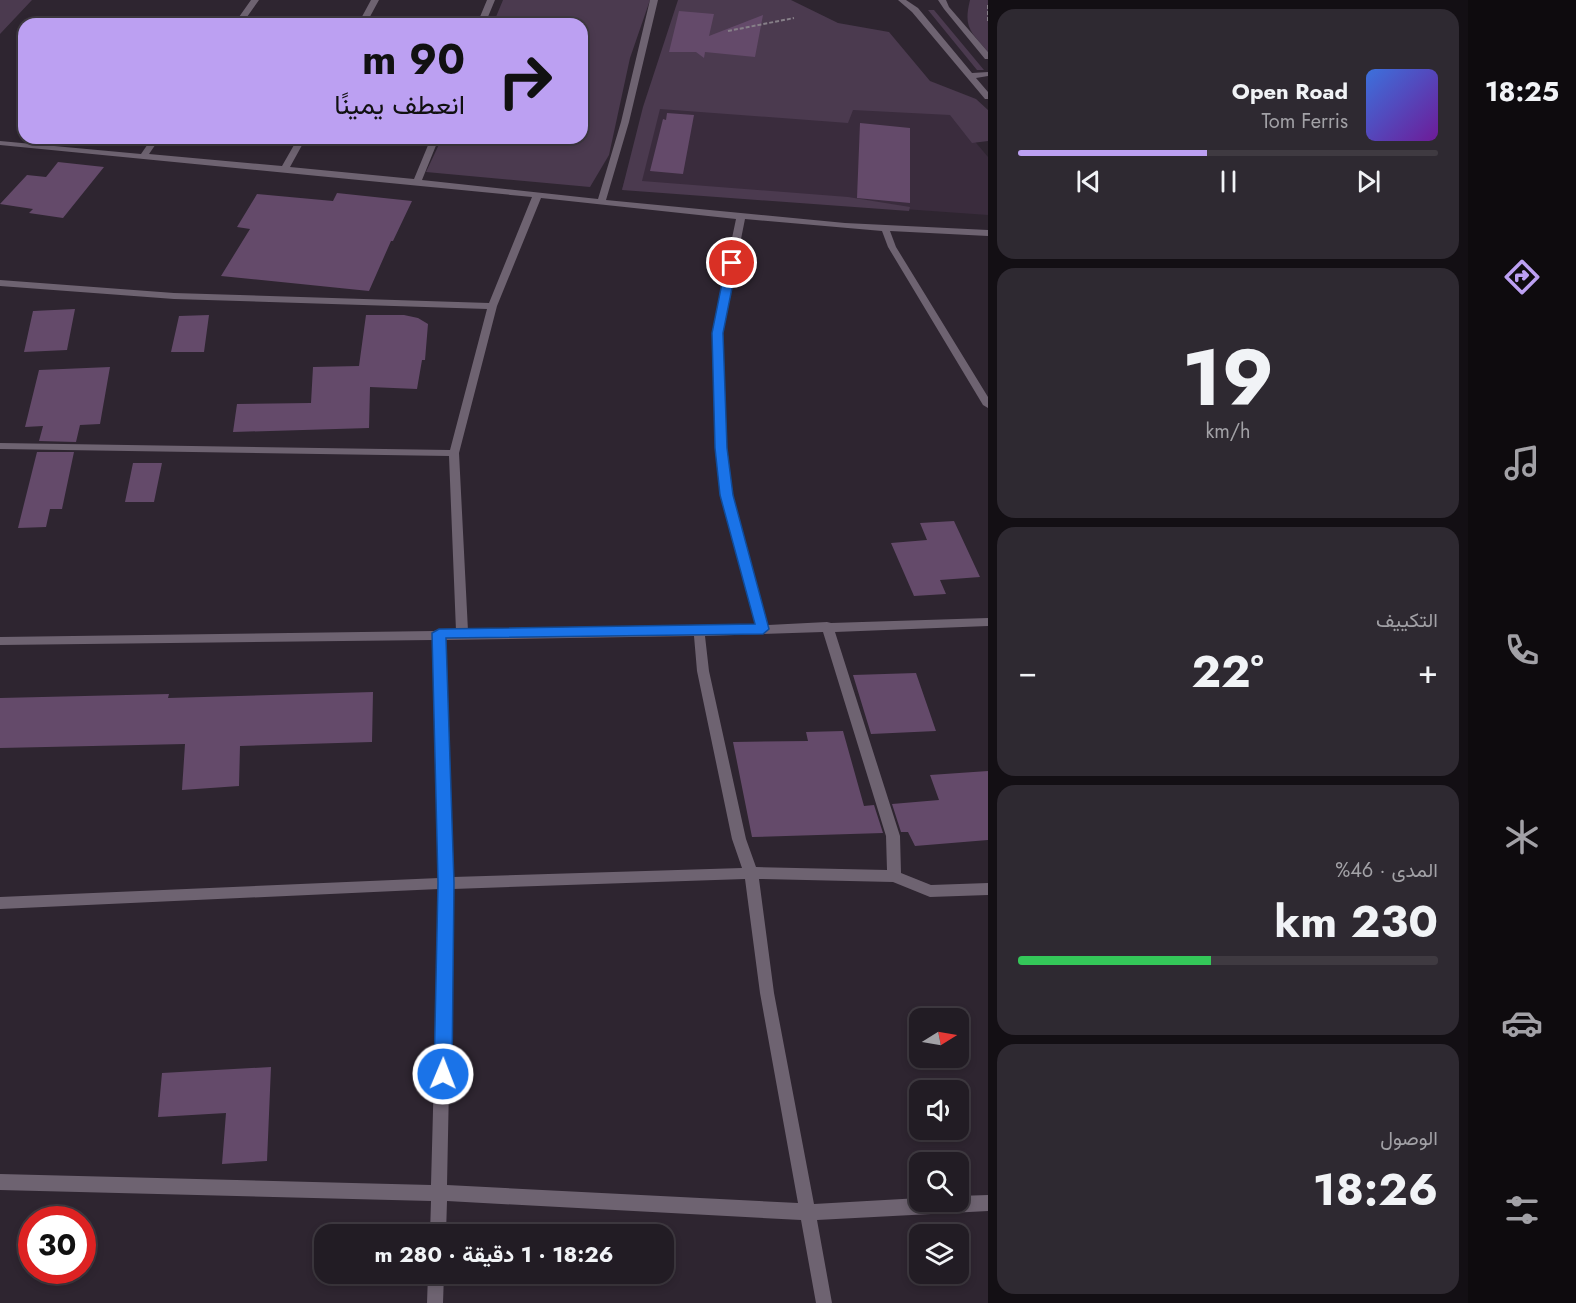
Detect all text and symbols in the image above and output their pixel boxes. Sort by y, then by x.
text: 90 m [362,29,465,90]
icon: right [486,42,564,120]
text: 18:25 [1485,72,1559,111]
text: Open Road [1232,75,1348,107]
text: انعطف يمينًا [334,85,465,124]
text: Tom Ferris [1262,107,1348,136]
icon: previous [1072,165,1105,198]
icon: pause [1212,165,1245,198]
icon: next [1352,165,1385,198]
pin [706,237,757,288]
icon: arrive [715,246,748,279]
icon: directions [1501,256,1543,298]
text: 19 [1182,322,1274,434]
text: km/h [1205,417,1251,446]
icon: music [1501,442,1543,484]
text: التكييف [1376,606,1438,635]
icon: phone [1501,629,1543,671]
text: 22° [1191,639,1264,704]
text: − [1018,648,1037,695]
text: + [1418,648,1438,695]
icon: climate [1501,816,1543,858]
text: المدى · 46% [1335,856,1438,885]
text: 230 km [1274,889,1438,954]
icon: car [1501,1002,1543,1044]
north arrow [909,1008,969,1068]
map controls [909,1008,969,1284]
position arrow [411,1042,475,1106]
button: sound [909,1080,969,1140]
text: الوصول [1380,1124,1438,1153]
button: search [909,1152,969,1212]
text: 18:26 [1313,1157,1438,1222]
icon: filters [1501,1189,1543,1231]
speed limit sign: 30 [18,1206,96,1284]
button: layers [909,1224,969,1284]
text: 18:26 · 1 دقيقة · 280 m [375,1238,613,1270]

